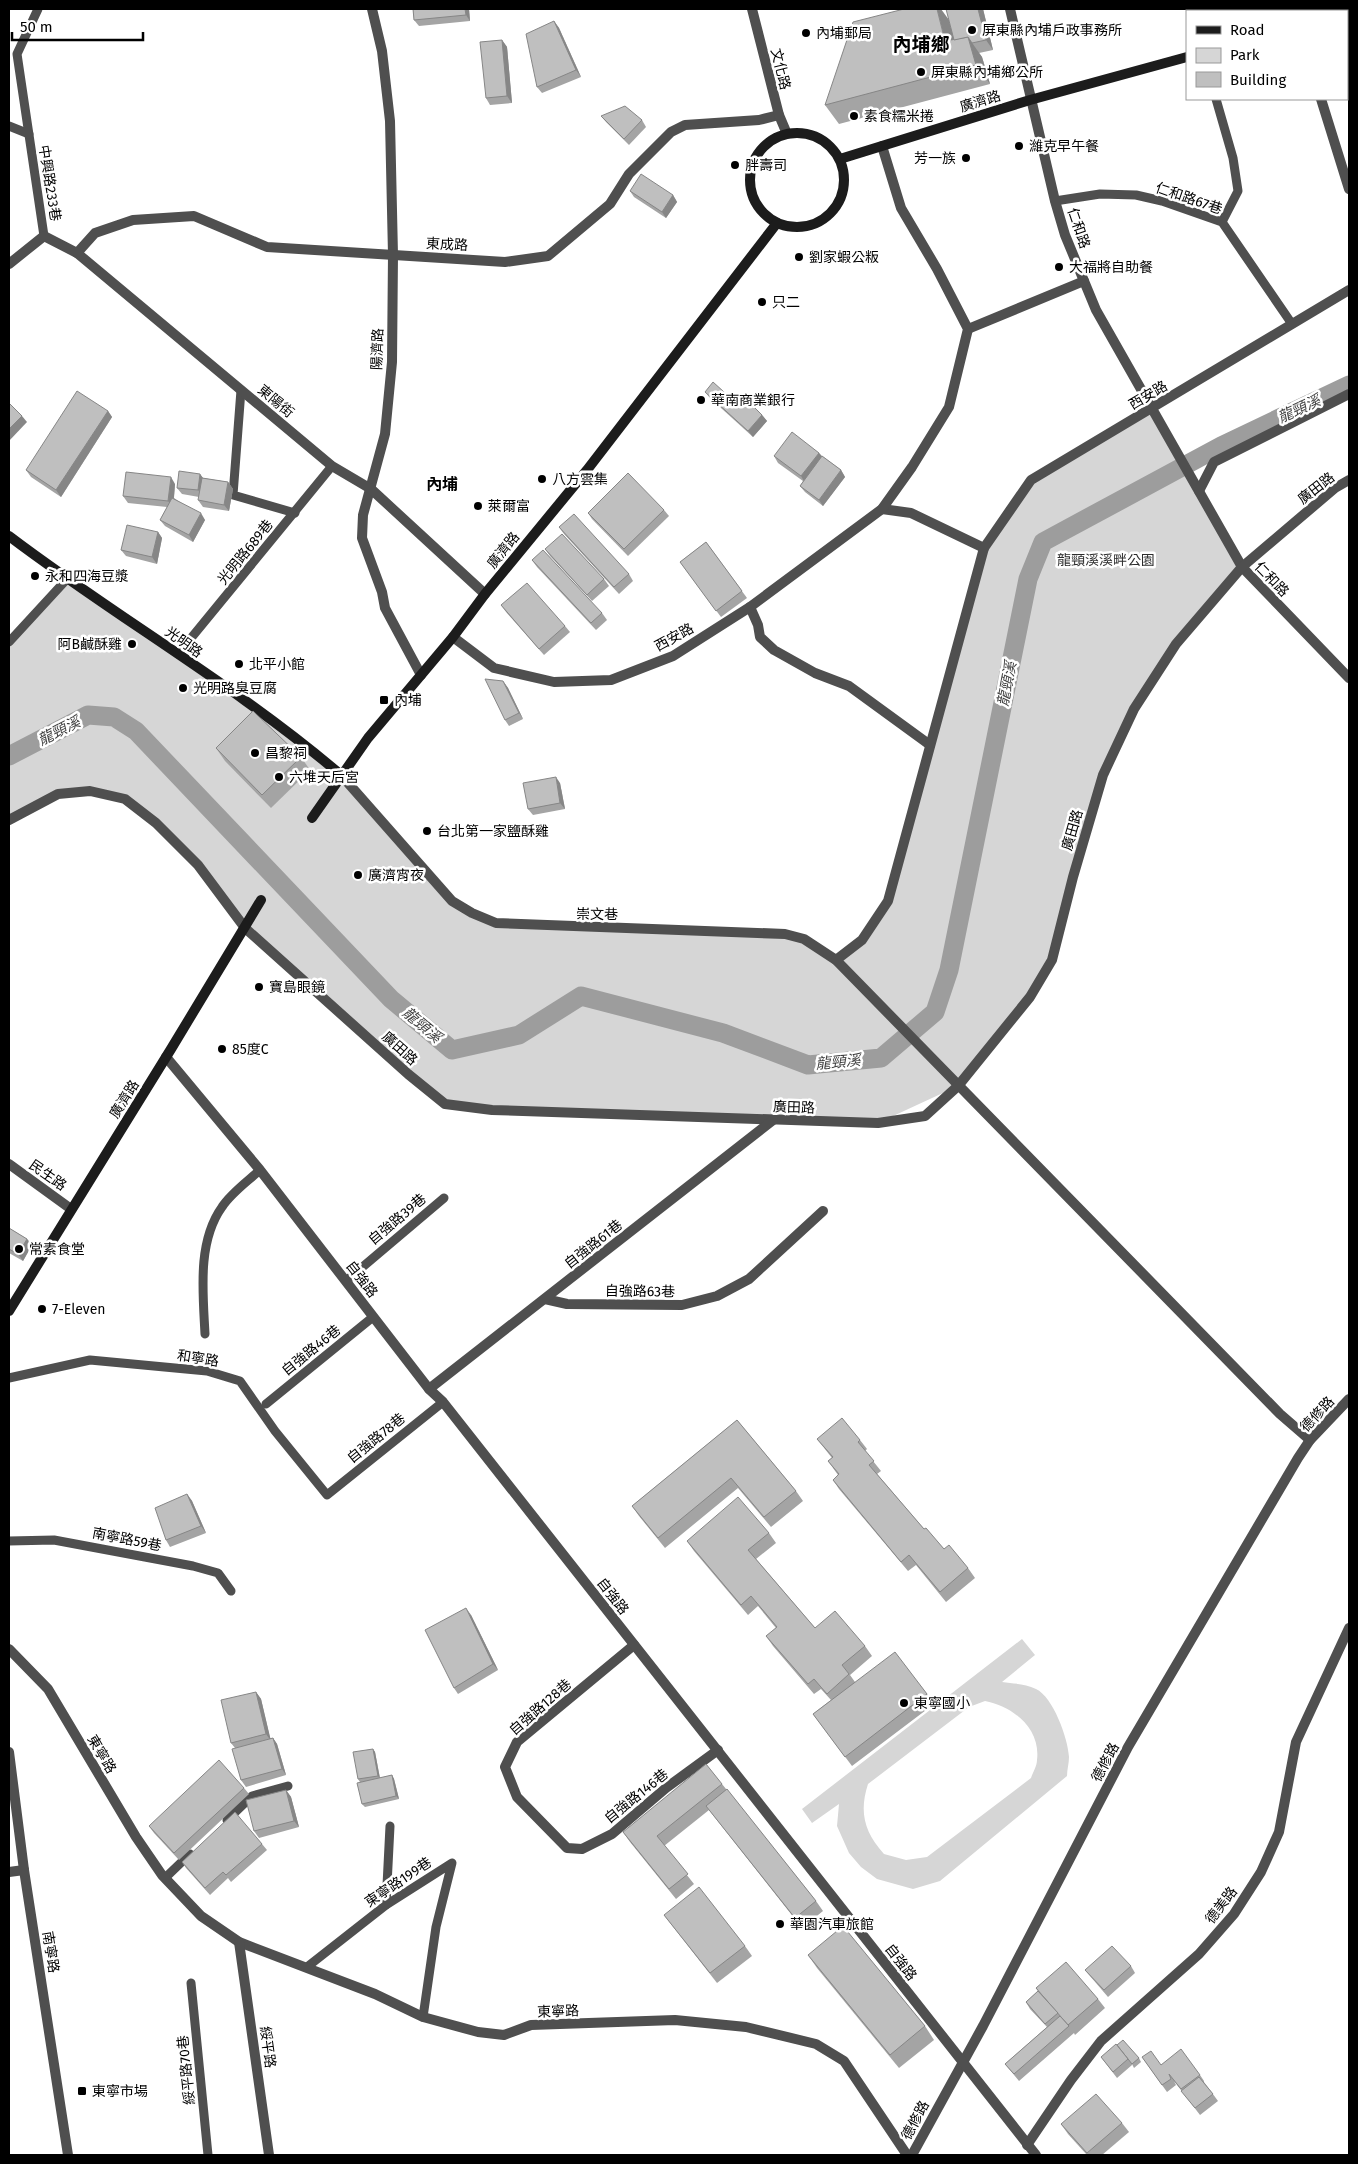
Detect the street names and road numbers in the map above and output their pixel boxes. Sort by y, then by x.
street label: 文化路 [767,47,794,92]
street label: 廣濟路 [958,87,1003,116]
street label: 中興路233巷 [35,144,64,222]
street label: 仁和路67巷 [1153,179,1224,218]
street label: 仁和路 [1064,206,1093,251]
street label: 東成路 [426,235,468,254]
street label: 陽濟路 [368,328,387,370]
street label: 西安路 [1126,377,1171,414]
street label: 東陽街 [254,381,297,421]
street label: 廣田路 [1295,469,1338,508]
street label: 光明路689巷 [214,517,277,588]
street label: 廣濟路 [484,529,523,572]
street label: 仁和路 [1251,558,1292,600]
street label: 西安路 [652,620,697,655]
street label: 光明路 [162,623,206,661]
street label: 廣田路 [1059,808,1086,853]
street label: 崇文巷 [576,906,618,923]
street label: 廣田路 [378,1028,421,1069]
street label: 廣濟路 [106,1077,143,1122]
street label: 廣田路 [773,1098,815,1117]
street label: 民生路 [26,1156,70,1194]
street label: 自強路39巷 [365,1190,430,1248]
street label: 自強路61巷 [561,1217,626,1272]
street label: 自強路 [342,1258,381,1301]
street label: 自強路63巷 [605,1282,675,1301]
street label: 自強路46巷 [278,1321,344,1379]
street label: 和寧路 [176,1347,220,1370]
street label: 德修路 [1297,1393,1338,1435]
street label: 自強路78巷 [344,1410,409,1467]
street label: 南寧路59巷 [91,1524,163,1555]
street label: 自強路 [593,1575,632,1618]
street label: 自強路128巷 [506,1676,575,1739]
street label: 東寧路 [83,1732,120,1777]
street label: 德修路 [1088,1740,1123,1785]
street label: 自強路146巷 [601,1766,672,1827]
street label: 東寧路199巷 [362,1854,435,1911]
street label: 德美路 [1202,1883,1241,1927]
street label: 南寧路 [39,1930,62,1974]
street label: 自強路 [881,1941,920,1984]
street label: 東寧路 [537,2002,579,2021]
street label: 綏平路 [256,2025,279,2069]
street label: 綏平路70巷 [174,2034,199,2106]
street label: 德修路 [898,2098,933,2143]

